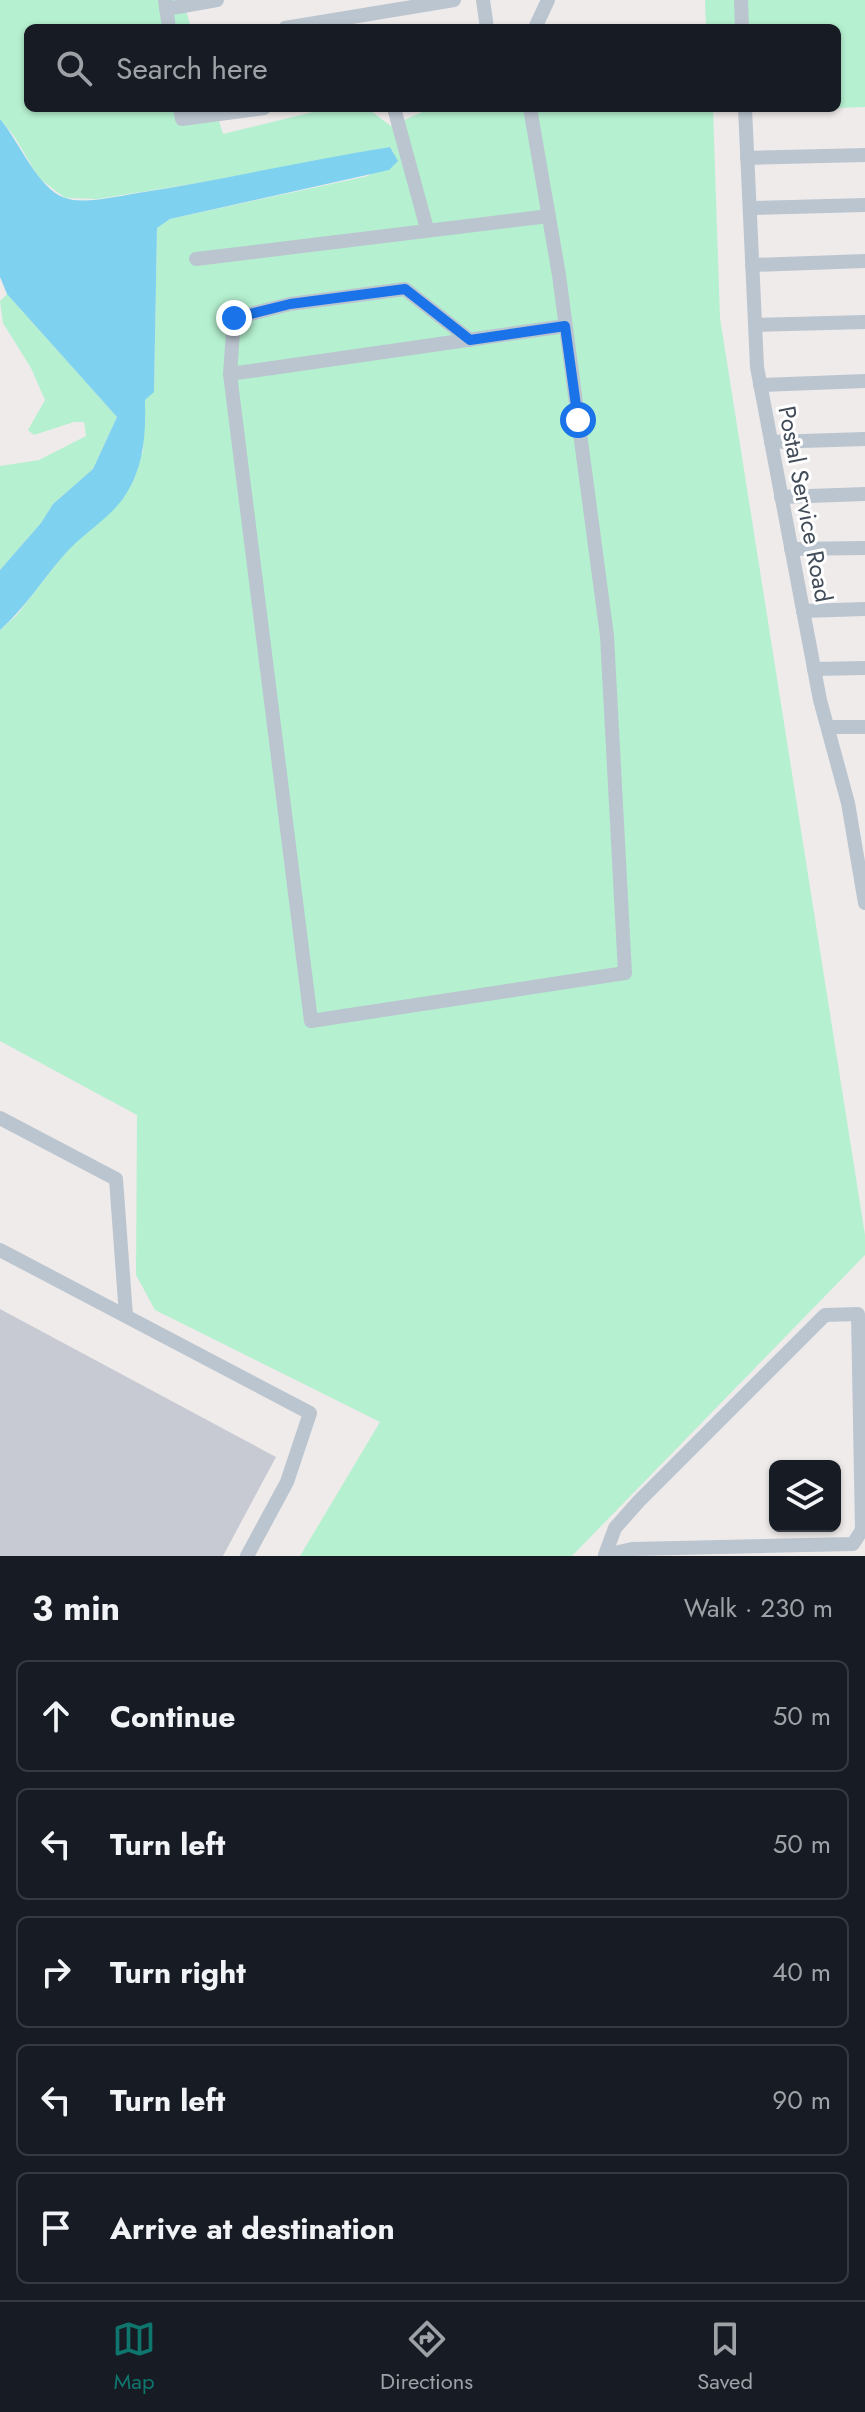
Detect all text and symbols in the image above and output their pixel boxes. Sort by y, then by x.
search box [24,24,841,112]
icon: search [52,46,96,90]
text: Search here [116,47,268,90]
route end [216,300,252,336]
route start [560,402,596,438]
street label: Postal Service Road [769,403,842,605]
map controls [769,1460,841,1532]
button: layers [769,1460,841,1532]
text: 3 min [32,1584,120,1633]
text: Walk · 230 m [684,1589,833,1627]
icon: ahead [34,1694,78,1738]
text: Continue [110,1695,236,1738]
text: 50 m [773,1697,831,1735]
icon: left [34,1822,78,1866]
text: Turn left [110,1823,225,1866]
text: 50 m [773,1825,831,1863]
icon: right [34,1950,78,1994]
text: Turn right [110,1951,246,1994]
text: 40 m [772,1953,831,1991]
icon: left [34,2078,78,2122]
text: Turn left [110,2079,225,2122]
text: 90 m [772,2081,831,2119]
icon: arrive [34,2206,78,2250]
text: Arrive at destination [110,2207,395,2250]
tab: Map [112,2317,156,2397]
tab: Directions [380,2317,473,2397]
tab: Saved [697,2317,753,2397]

